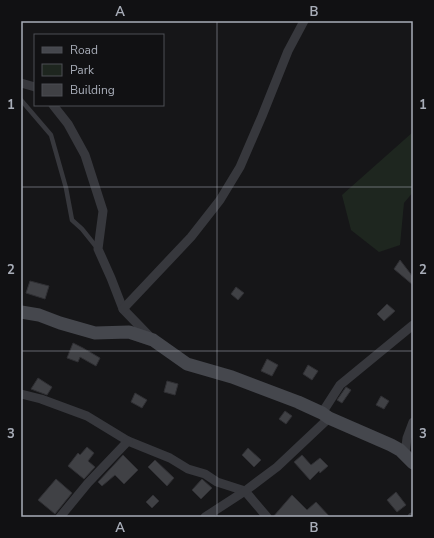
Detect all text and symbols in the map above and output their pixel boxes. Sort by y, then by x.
text: A [115,3,125,21]
text: B [310,3,319,21]
legend [34,34,164,106]
text: Road [70,42,98,58]
text: Park [70,62,95,78]
text: Building [70,82,115,98]
text: 1 [7,96,15,114]
text: 1 [419,96,427,114]
text: 2 [7,261,15,279]
text: 2 [419,261,427,279]
text: 3 [7,425,15,443]
text: 3 [419,425,427,443]
text: A [115,519,125,537]
text: B [310,519,319,537]

